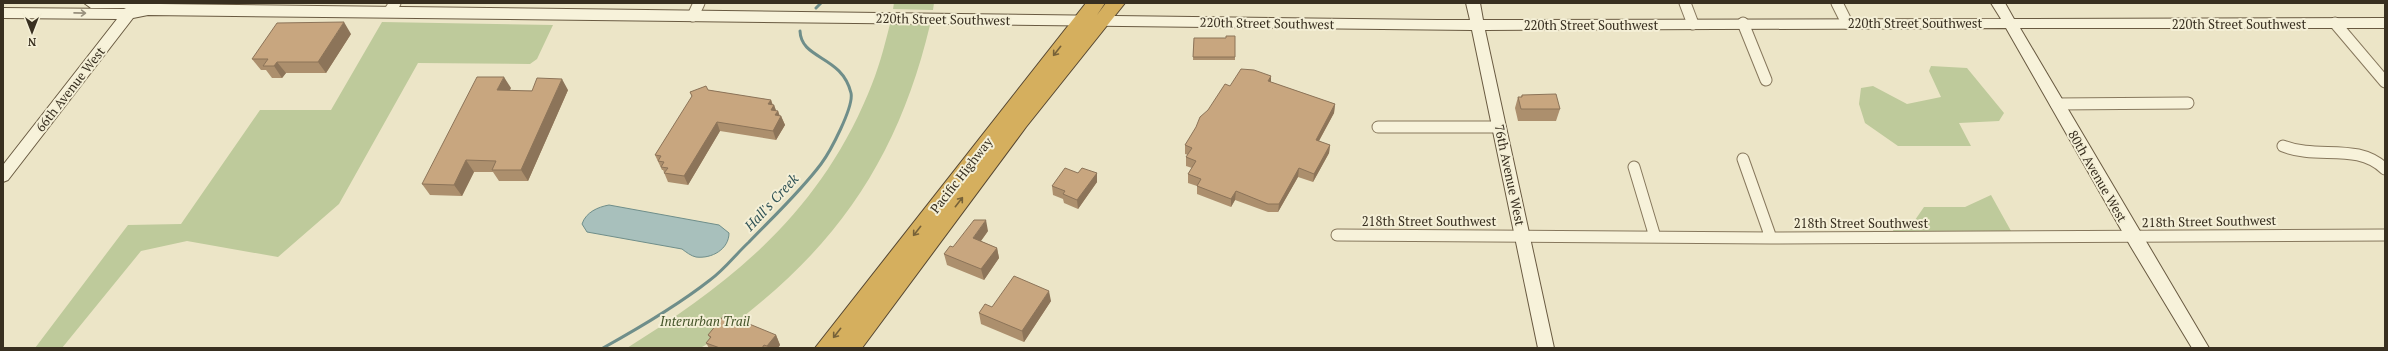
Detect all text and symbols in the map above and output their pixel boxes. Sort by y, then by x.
one-way arrow [73,9,86,17]
street label: 220th Street Southwest [876,9,1011,29]
north arrow [12,12,52,52]
street label: 220th Street Southwest [1200,13,1335,33]
street label: 220th Street Southwest [1848,14,1982,32]
street label: 220th Street Southwest [2172,15,2306,33]
street label: 220th Street Southwest [1524,16,1658,34]
text: N [27,35,36,49]
street label: 66th Avenue West [31,43,109,135]
one-way arrow [1053,45,1062,56]
street label: 76th Avenue West [1490,123,1530,228]
street label: 80th Avenue West [2064,127,2132,225]
street label: Pacific Highway [926,133,997,217]
water label: Hall's Creek [739,169,802,235]
one-way arrow [955,196,963,207]
street label: 218th Street Southwest [2142,211,2277,231]
street label: 218th Street Southwest [1362,212,1496,230]
street label: 218th Street Southwest [1794,214,1928,232]
one-way arrow [913,225,922,236]
park label: Interurban Trail [659,312,750,330]
one-way arrow [833,328,842,339]

